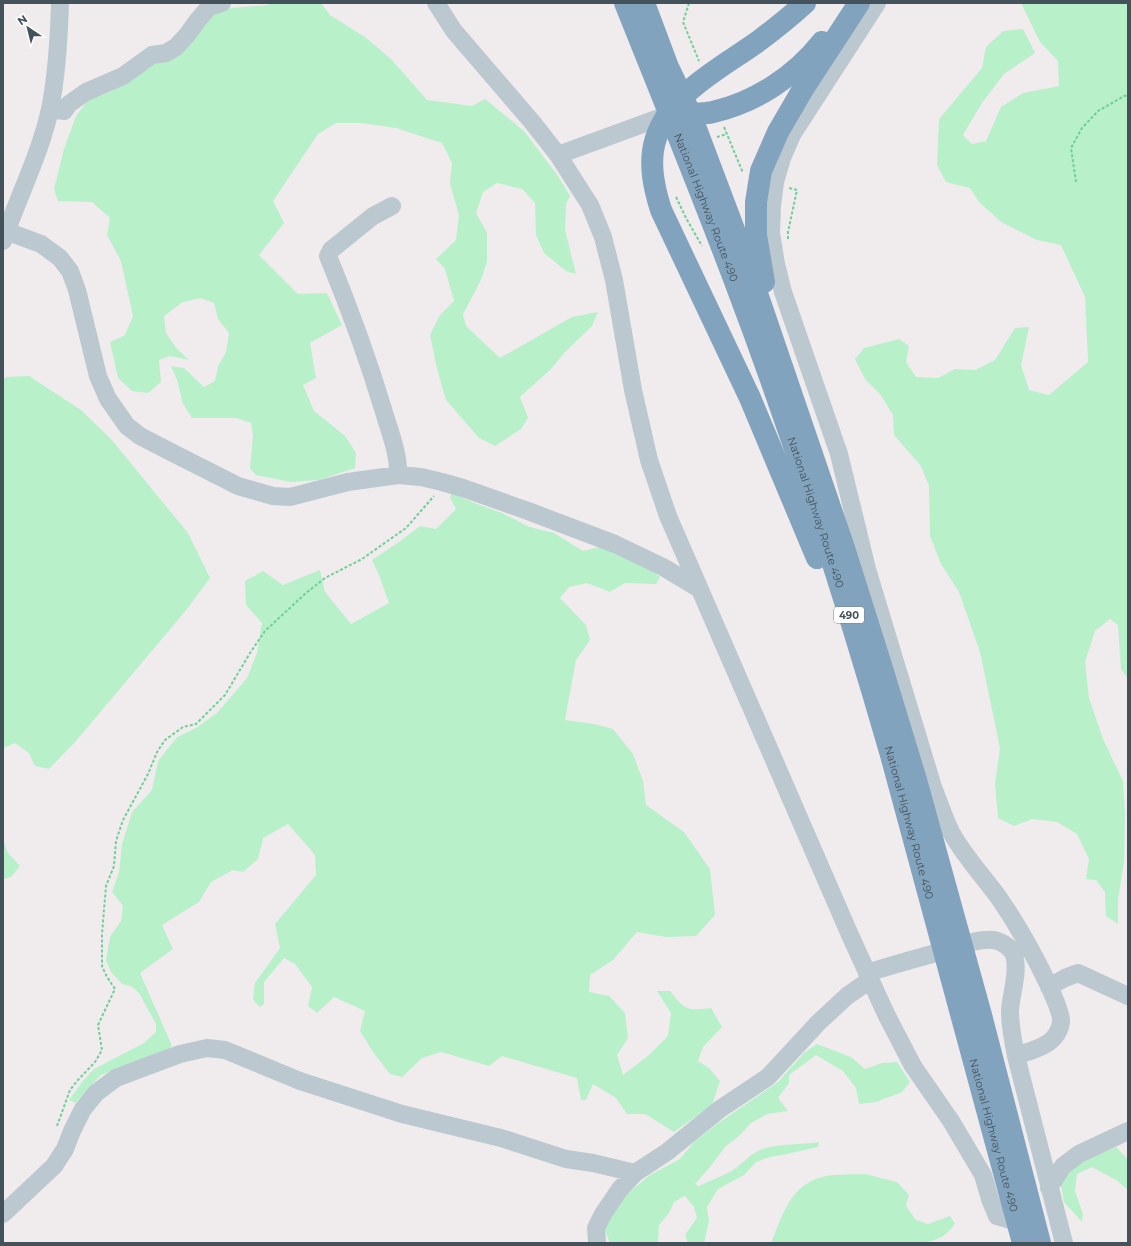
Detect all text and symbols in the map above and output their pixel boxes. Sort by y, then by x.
north arrow [8,8,48,48]
text: N [15,12,30,28]
street label: National Highway Route 490 [671,131,741,284]
street label: National Highway Route 490 [784,435,847,590]
road number: 490 [834,607,864,623]
street label: National Highway Route 490 [882,744,937,901]
street label: National Highway Route 490 [966,1057,1021,1213]

